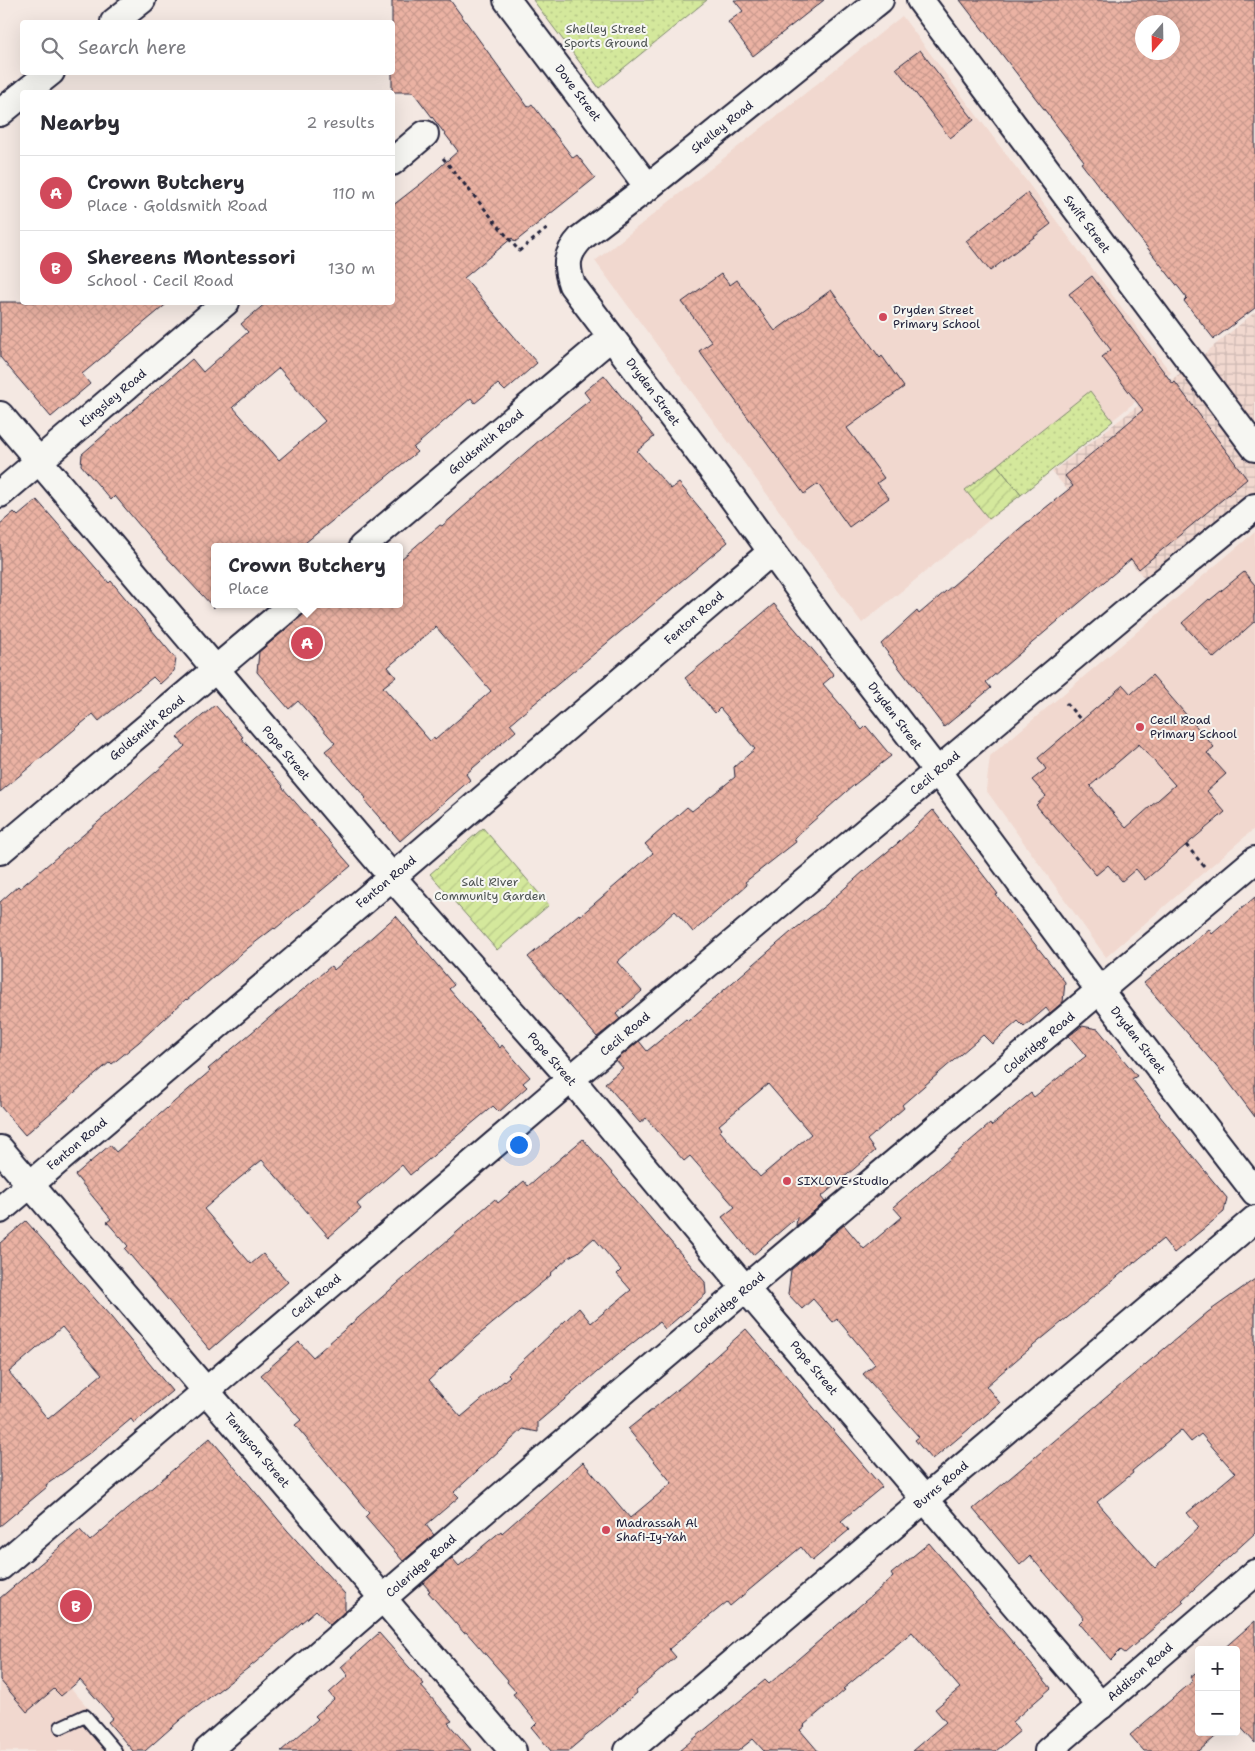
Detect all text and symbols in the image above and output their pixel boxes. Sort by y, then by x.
north arrow [1135,15,1180,60]
search box [20,20,395,75]
park label: Shelley Street Sports Ground [564,21,648,51]
icon: search [38,34,66,62]
text: Search here [78,35,187,60]
street label: Dove Street [551,61,605,125]
street label: Shelley Road [688,97,757,157]
text: Nearby [40,109,120,137]
text: 2 results [306,112,375,133]
text: Crown Butchery [87,170,245,195]
text: A [50,183,62,204]
text: 110 m [332,183,375,204]
street label: Swift Street [1060,192,1114,256]
text: Place · Goldsmith Road [87,195,268,216]
text: Shereens Montessori [87,245,296,270]
text: B [51,258,61,279]
text: 130 m [328,258,375,279]
text: School · Cecil Road [87,270,234,291]
place label: Dryden Street Primary School [893,302,980,332]
marker: Dryden Street Primary School [877,311,889,323]
street label: Dryden Street [622,355,684,429]
street label: Kingsley Road [76,365,150,431]
street label: Goldsmith Road [445,406,527,478]
popup [211,543,403,608]
text: Crown Butchery [228,553,386,578]
text: Place [228,578,269,599]
street label: Fenton Road [661,588,727,648]
pin: A [291,624,323,662]
street label: Dryden Street [864,679,926,753]
street label: Goldsmith Road [106,692,188,764]
place label: Cecil Road Primary School [1150,712,1237,742]
marker: Cecil Road Primary School [1134,721,1146,733]
street label: Pope Street [258,722,314,784]
street label: Cecil Road [907,747,964,799]
street label: Fenton Road [353,852,420,912]
park label: Salt River Community Garden [434,874,546,904]
street label: Dryden Street [1107,1003,1169,1077]
street label: Cecil Road [597,1008,654,1060]
street label: Coleridge Road [1000,1008,1078,1078]
street label: Pope Street [524,1029,580,1089]
street label: Fenton Road [44,1114,111,1174]
your location [506,1132,532,1158]
place label: SIXLOVE Studio [797,1173,889,1189]
marker: SIXLOVE Studio [781,1175,793,1187]
street label: Coleridge Road [690,1268,768,1338]
street label: Cecil Road [288,1270,345,1322]
street label: Pope Street [786,1337,842,1399]
street label: Tennyson Street [221,1409,293,1491]
street label: Burns Road [910,1457,972,1513]
place label: Madrassah Al Shafi-Iy-Yah [616,1515,698,1545]
marker: Madrassah Al Shafi-Iy-Yah [600,1524,612,1536]
street label: Coleridge Road [382,1531,460,1601]
pin: B [60,1587,92,1625]
street label: Addison Road [1104,1639,1176,1705]
map controls [1195,1646,1240,1736]
button: + [1195,1646,1240,1691]
button: − [1195,1691,1240,1736]

